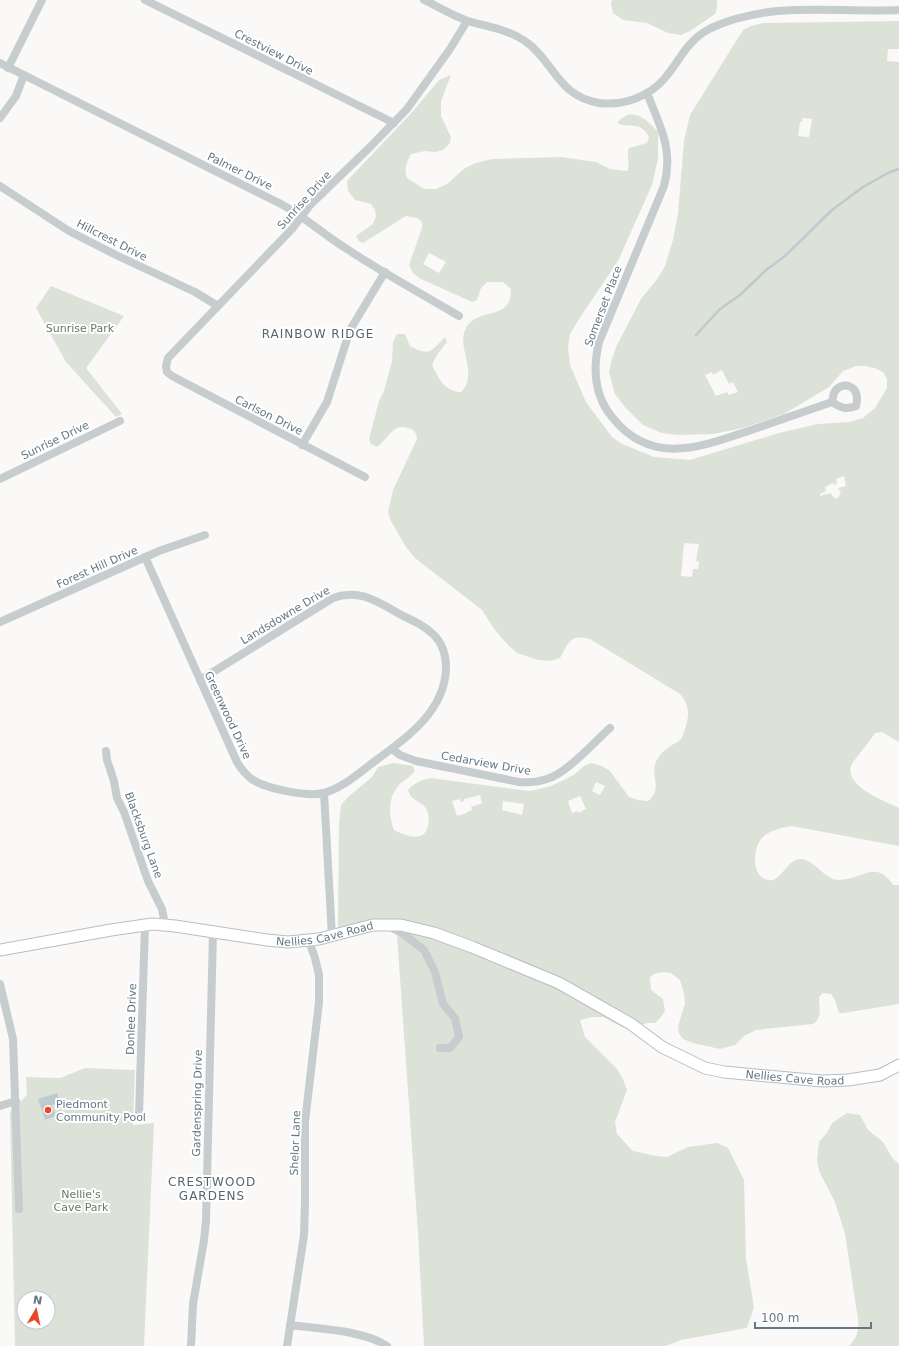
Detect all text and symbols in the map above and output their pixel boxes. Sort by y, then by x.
street label: Crestview Drive [232,27,316,78]
street label: Palmer Drive [205,150,275,193]
street label: Sunrise Drive [275,168,334,232]
street label: Hillcrest Drive [74,217,149,264]
street label: Somerset Place [582,264,625,348]
park label: Sunrise Park [46,322,115,335]
district label: RAINBOW RIDGE [262,327,374,341]
street label: Carlson Drive [233,393,305,438]
street label: Sunrise Drive [19,418,91,462]
street label: Forest Hill Drive [55,544,140,591]
street label: Landsdowne Drive [238,584,332,647]
street label: Greenwood Drive [201,669,254,761]
street label: Cedarview Drive [440,749,532,778]
street label: Blacksburg Lane [122,790,165,880]
street label: Nellies Cave Road [275,919,375,949]
street label: Donlee Drive [124,983,139,1055]
street label: Gardenspring Drive [190,1049,205,1157]
street label: Nellies Cave Road [745,1068,845,1088]
place label: Piedmont Community Pool [56,1098,146,1124]
marker: Piedmont Community Pool [43,1105,53,1115]
street label: Shelor Lane [288,1110,303,1176]
district label: CRESTWOOD GARDENS [168,1175,256,1203]
park label: Nellie's Cave Park [54,1188,109,1214]
north arrow [16,1290,56,1330]
text: N [32,1293,43,1308]
scale bar [755,1304,871,1330]
text: 100 m [761,1311,799,1325]

